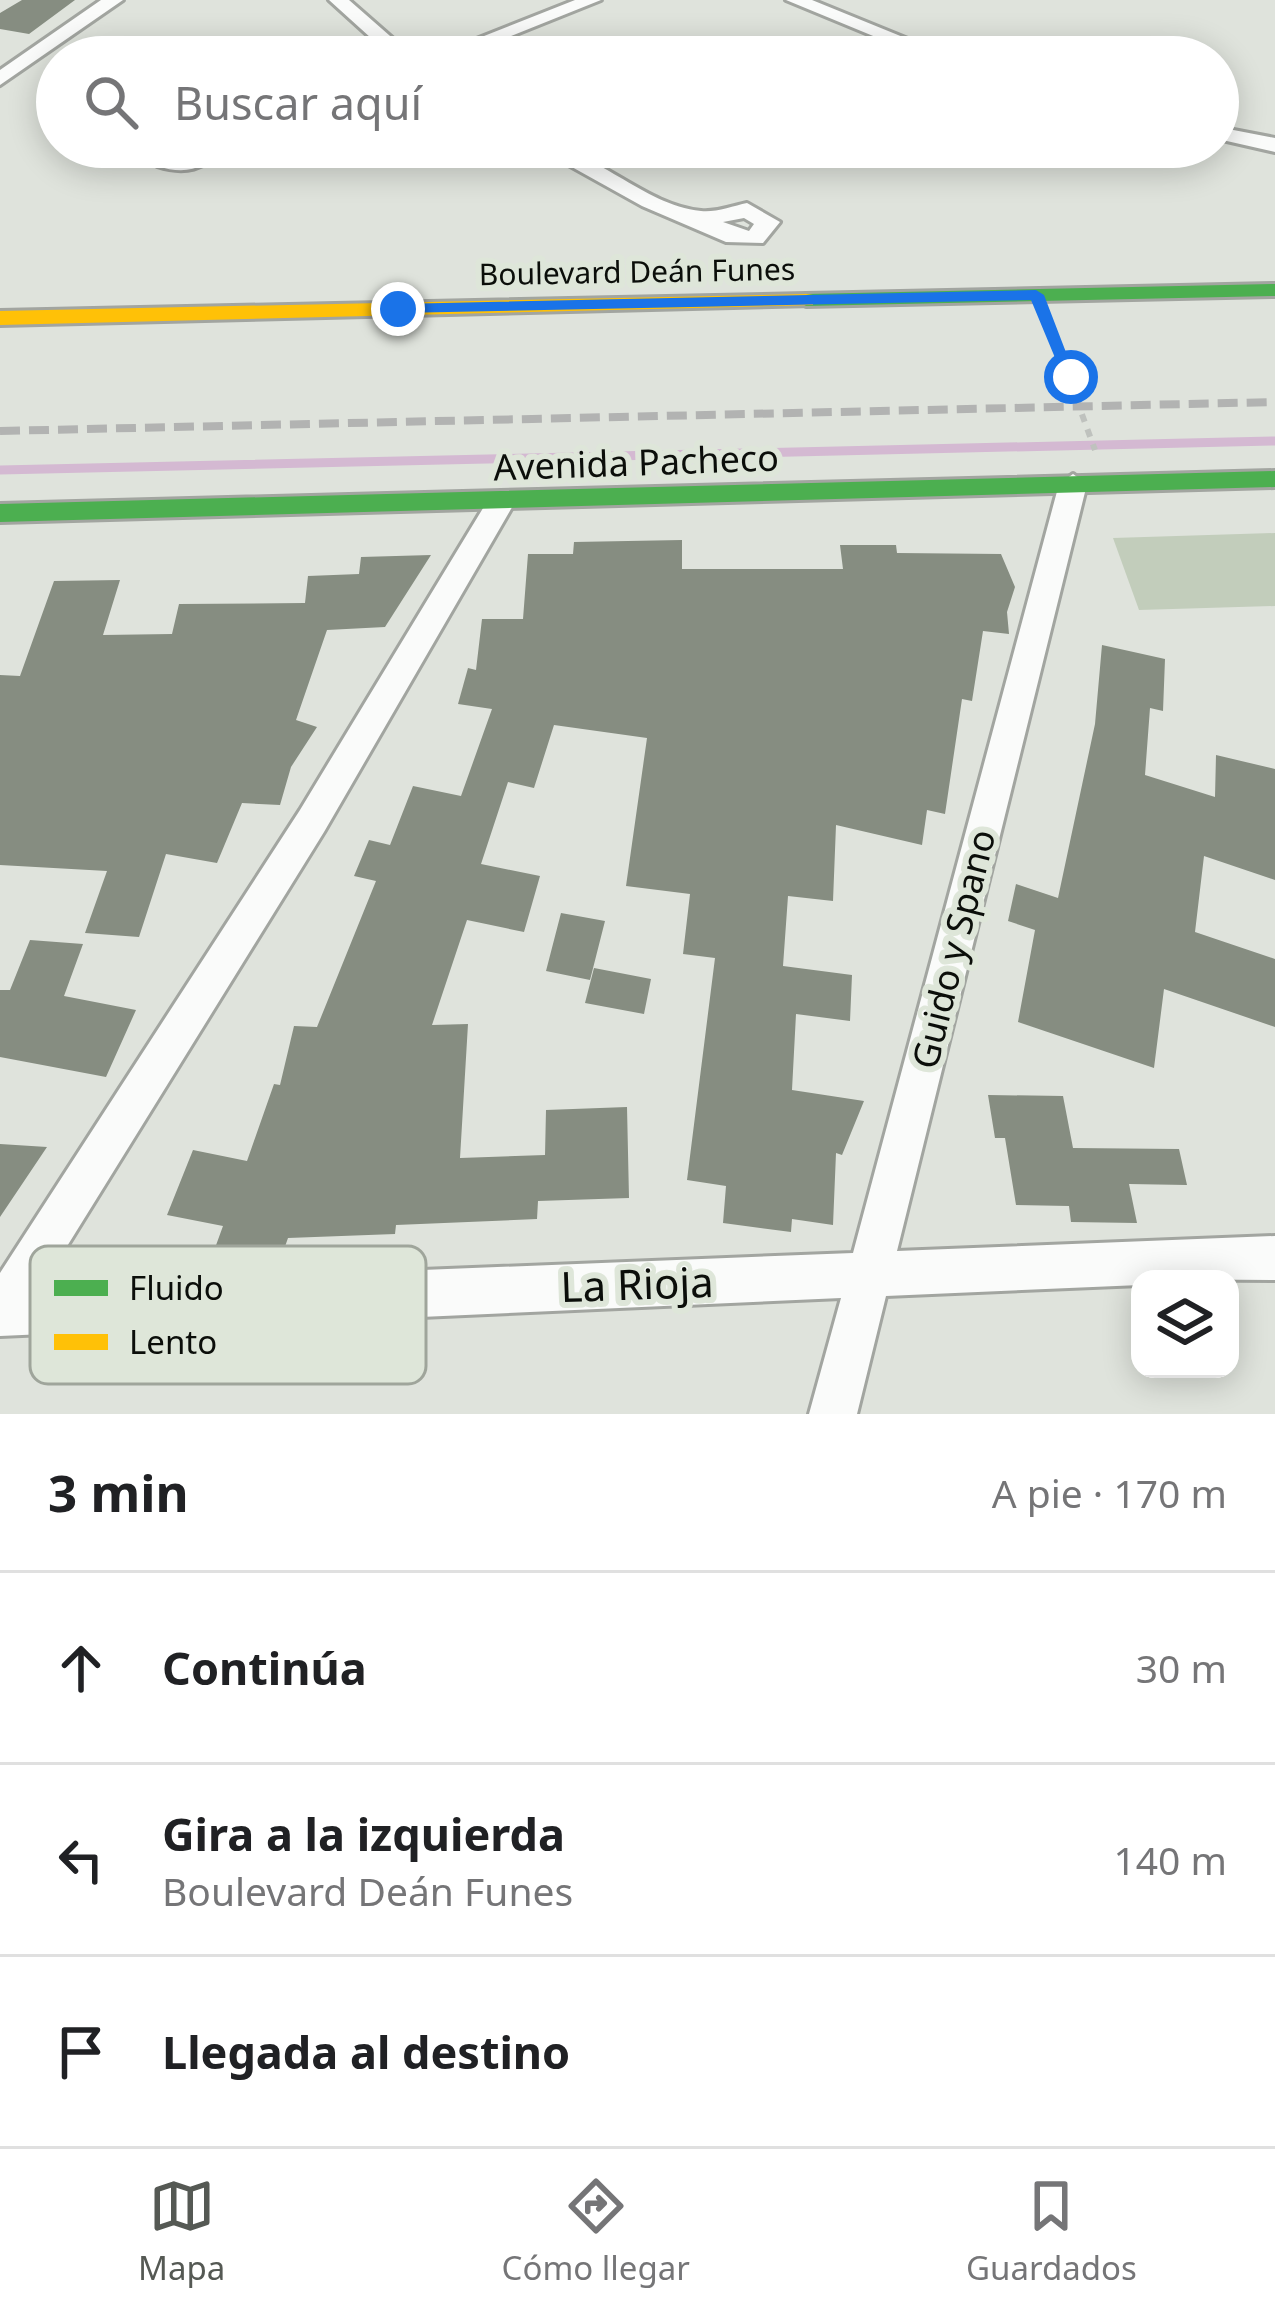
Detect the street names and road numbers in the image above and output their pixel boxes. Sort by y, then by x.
street label: Boulevard Deán Funes [479,248,795,294]
street label: Avenida Pacheco [492,433,780,491]
street label: Guido y Spano [900,824,1006,1074]
street label: La Rioja [559,1252,715,1314]

